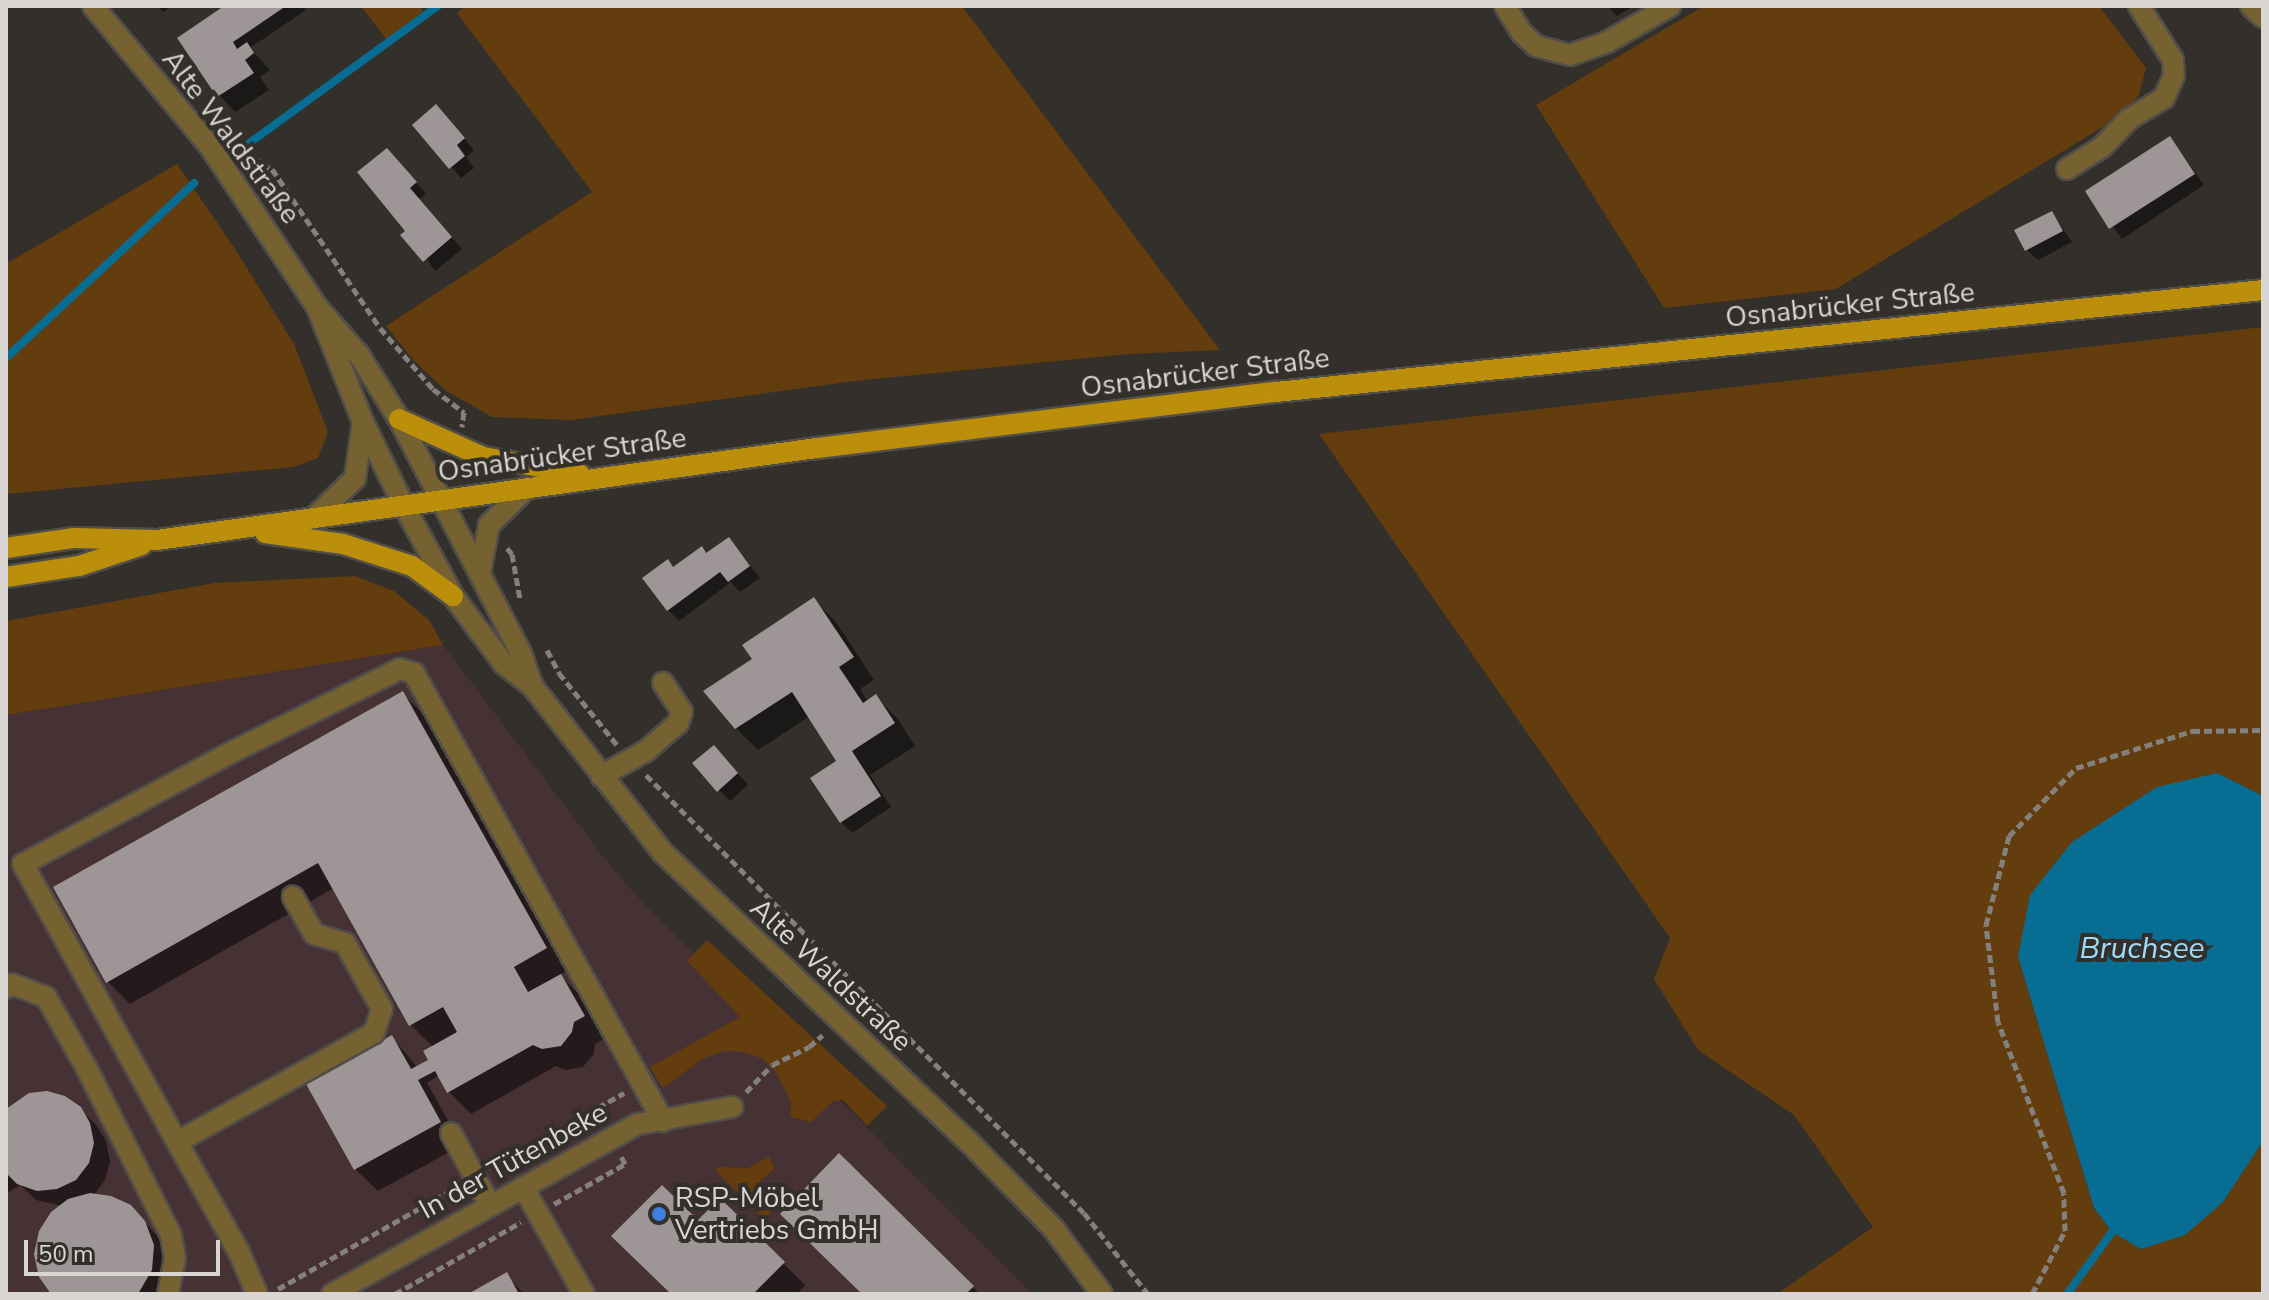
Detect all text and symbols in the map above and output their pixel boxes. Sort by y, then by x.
street label: Alte Waldstraße [155,44,307,230]
street label: Osnabrücker Straße [1724,275,1976,335]
street label: Osnabrücker Straße [1079,341,1331,405]
street label: Osnabrücker Straße [436,421,688,489]
street label: Alte Waldstraße [743,892,919,1058]
water label: Bruchsee [2079,931,2205,967]
street label: In der Tütenbeke [413,1096,613,1226]
place label: RSP-Möbel Vertriebs GmbH [675,1181,878,1247]
marker: RSP-Möbel Vertriebs GmbH [650,1205,668,1223]
scale bar [28,1224,224,1274]
text: 50 m [38,1238,94,1270]

